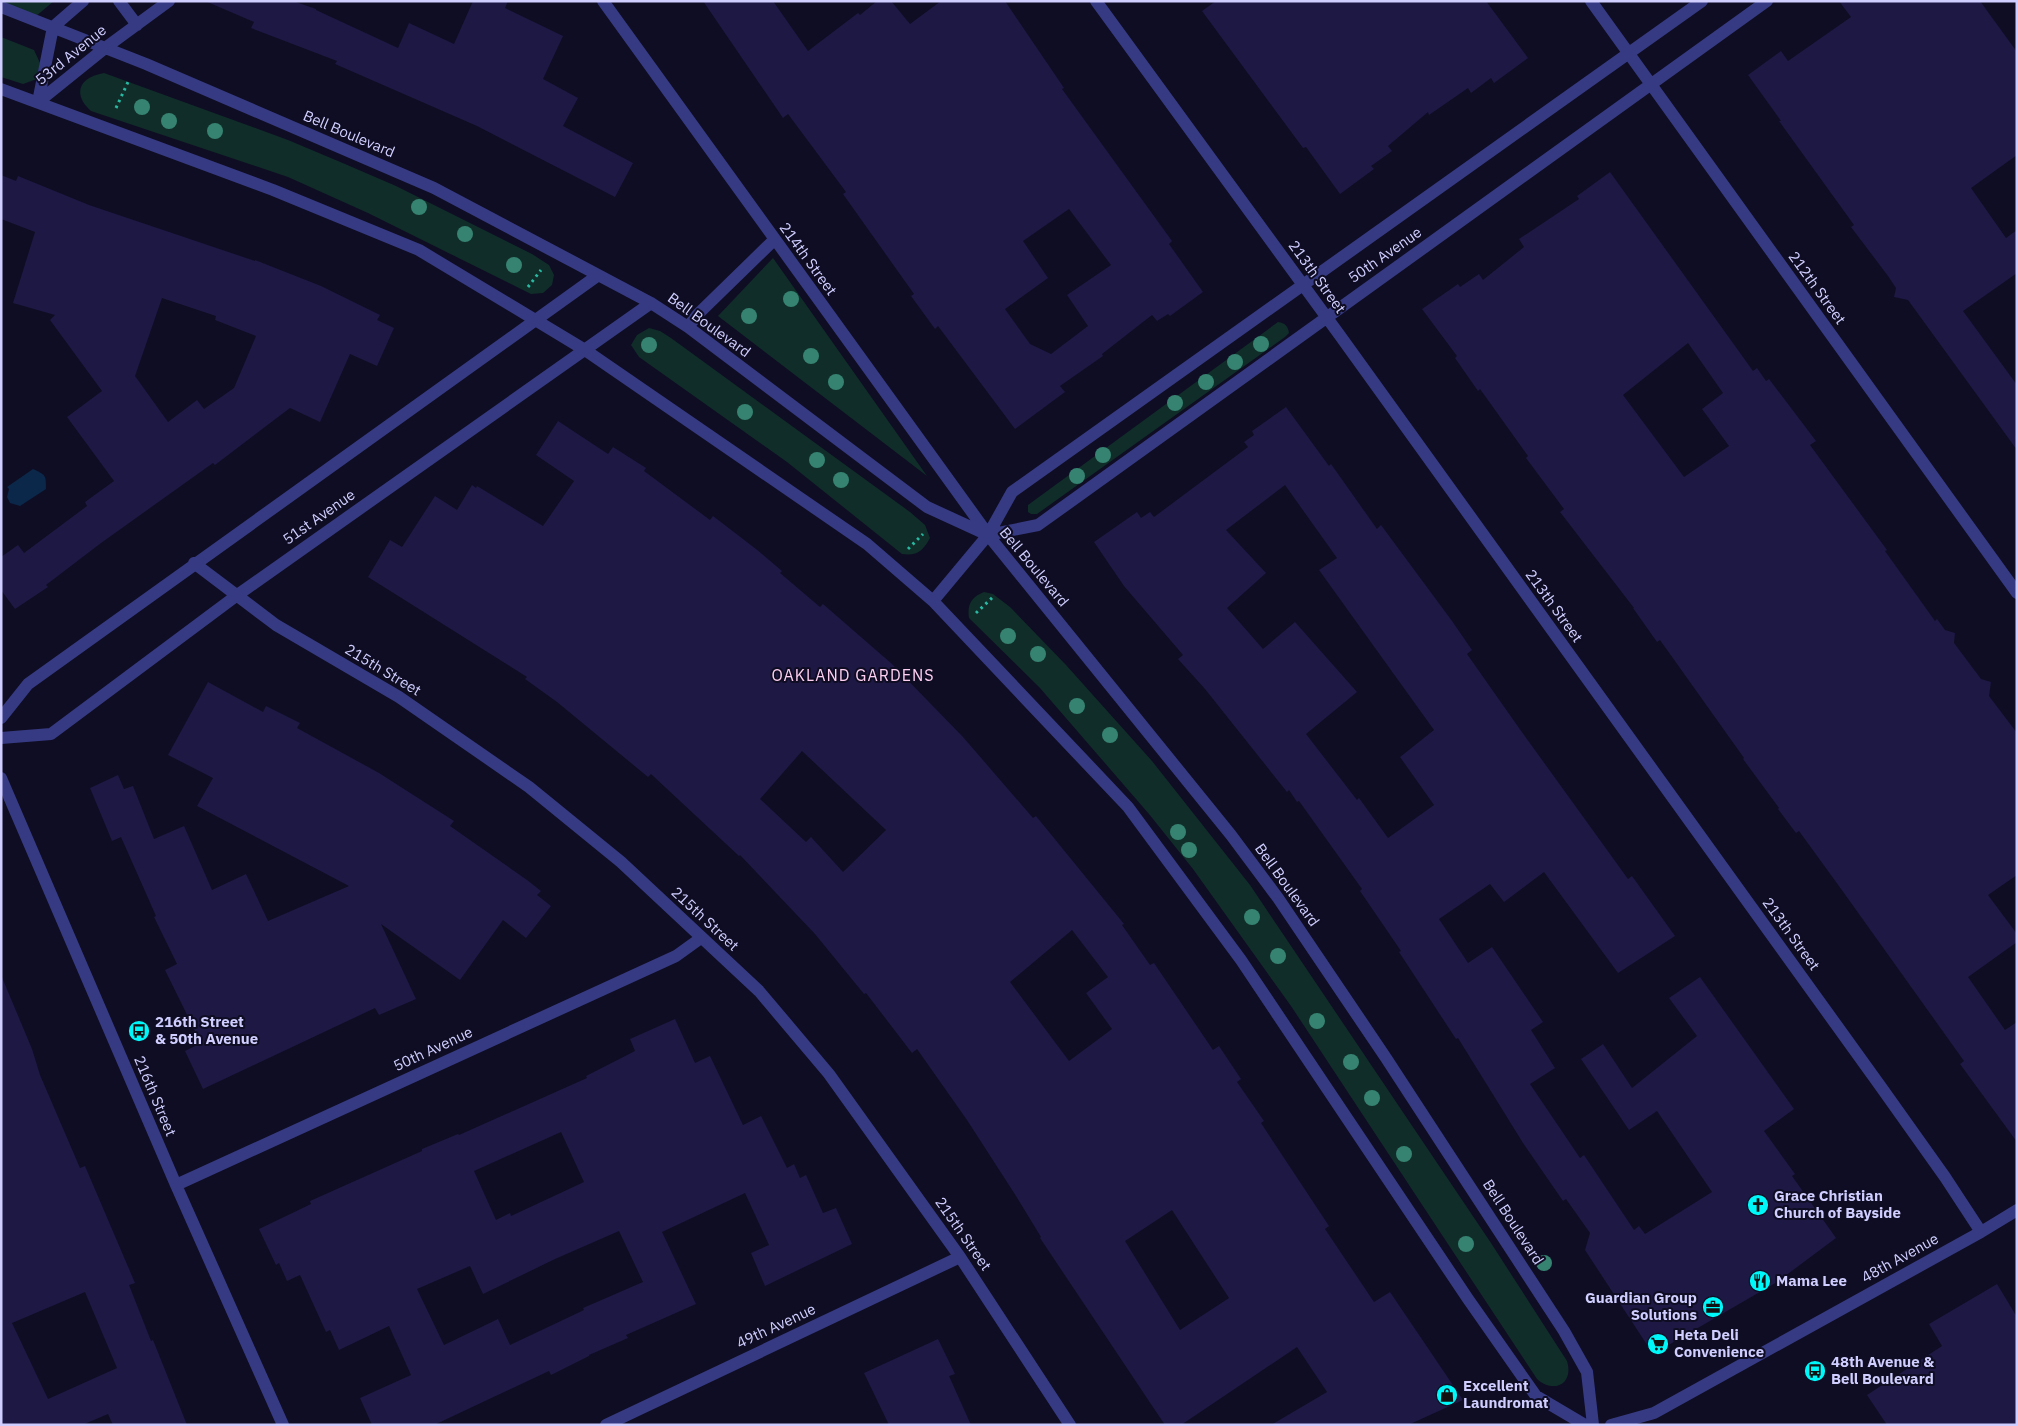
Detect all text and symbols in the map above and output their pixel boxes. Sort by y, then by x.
street label: 53rd Avenue [31,20,110,89]
street label: Bell Boulevard [300,106,398,161]
street label: 214th Street [776,219,841,299]
street label: 50th Avenue [1344,222,1425,287]
street label: 213th Street [1285,237,1350,317]
street label: 212th Street [1785,248,1850,328]
street label: Bell Boulevard [664,288,754,361]
street label: 51st Avenue [279,485,359,548]
street label: Bell Boulevard [996,523,1073,610]
street label: 213th Street [1522,566,1587,646]
street label: 215th Street [342,639,425,700]
district label: OAKLAND GARDENS [771,665,935,685]
street label: Bell Boulevard [1251,840,1324,930]
street label: 215th Street [668,883,743,955]
street label: 213th Street [1759,894,1824,974]
place label: 216th Street & 50th Avenue [155,1012,258,1048]
bus stop icon: 216th Street & 50th Avenue [127,1019,151,1043]
street label: 50th Avenue [390,1022,476,1075]
street label: 216th Street [130,1053,181,1139]
street label: Bell Boulevard [1479,1175,1548,1268]
place label: Grace Christian Church of Bayside [1774,1186,1901,1222]
street label: 215th Street [931,1193,996,1274]
church icon: Grace Christian Church of Bayside [1746,1193,1770,1217]
street label: 48th Avenue [1858,1229,1942,1287]
restaurant icon: Mama Lee [1748,1269,1772,1293]
place label: Mama Lee [1776,1271,1847,1290]
place label: Guardian Group Solutions [1585,1288,1697,1324]
office icon: Guardian Group Solutions [1701,1295,1725,1319]
street label: 49th Avenue [733,1299,819,1352]
place label: Heta Deli Convenience [1674,1325,1764,1361]
supermarket icon: Heta Deli Convenience [1646,1332,1670,1356]
place label: 48th Avenue & Bell Boulevard [1831,1352,1934,1388]
bus stop icon: 48th Avenue & Bell Boulevard [1803,1359,1827,1383]
place label: Excellent Laundromat [1463,1376,1549,1412]
shop icon: Excellent Laundromat [1435,1383,1459,1407]

